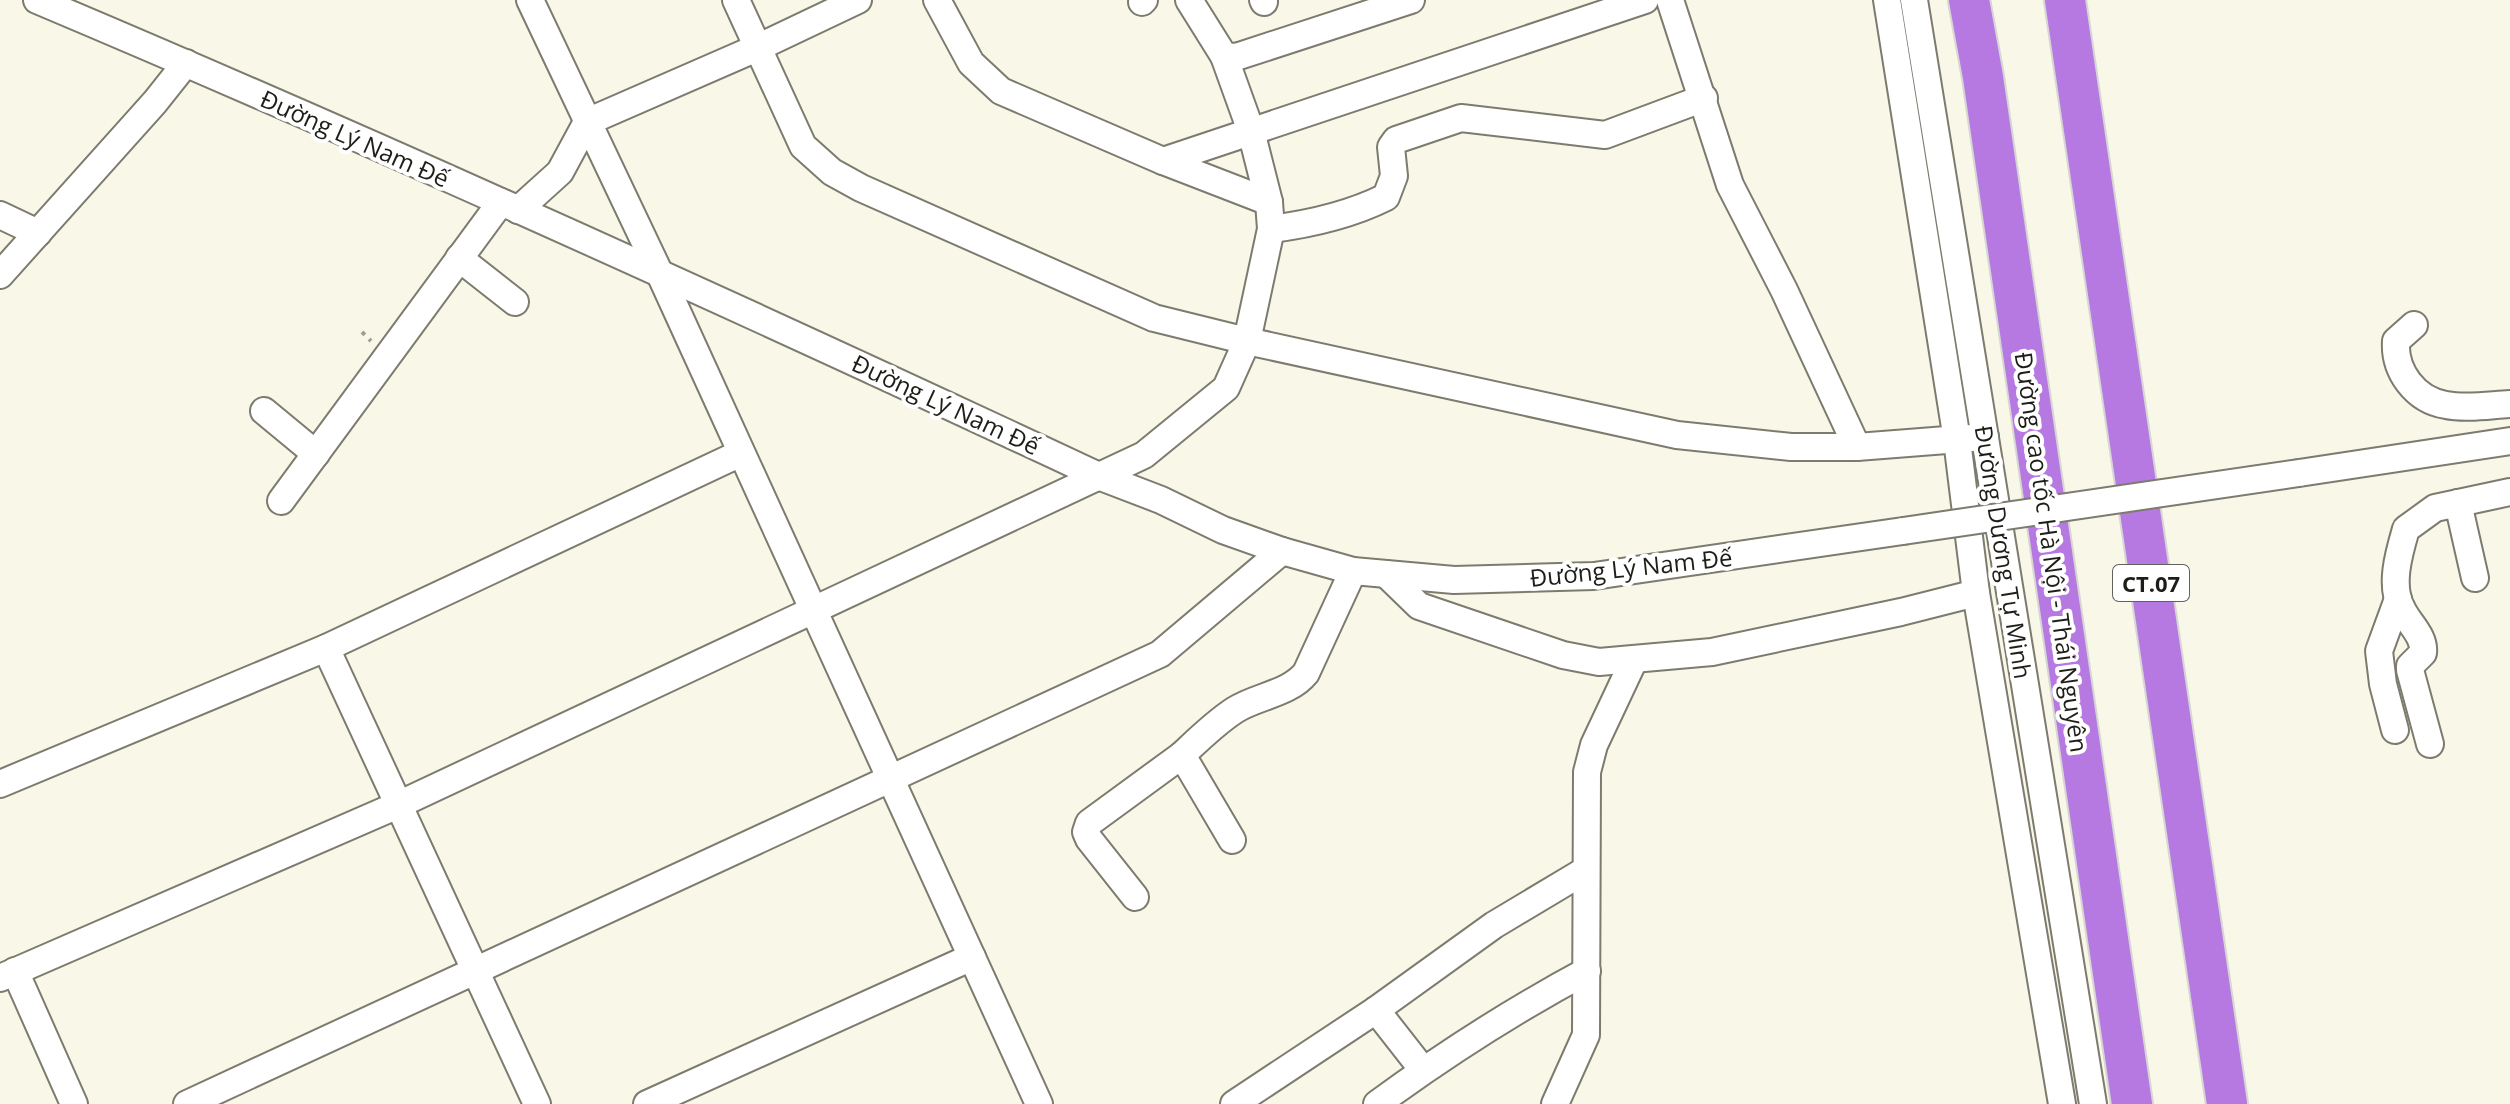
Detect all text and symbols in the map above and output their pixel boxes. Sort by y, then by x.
street label: Đường Lý Nam Đế [255,82,455,195]
street label: Đường Lý Nam Đế [847,346,1046,462]
street label: Đường cao tốc Hà Nội - Thái Nguyên [2008,350,2096,754]
street label: Đường Dương Tự Minh [1968,423,2040,681]
street label: Đường Lý Nam Đế [1528,540,1734,594]
road number: CT.07 [2113,565,2189,601]

